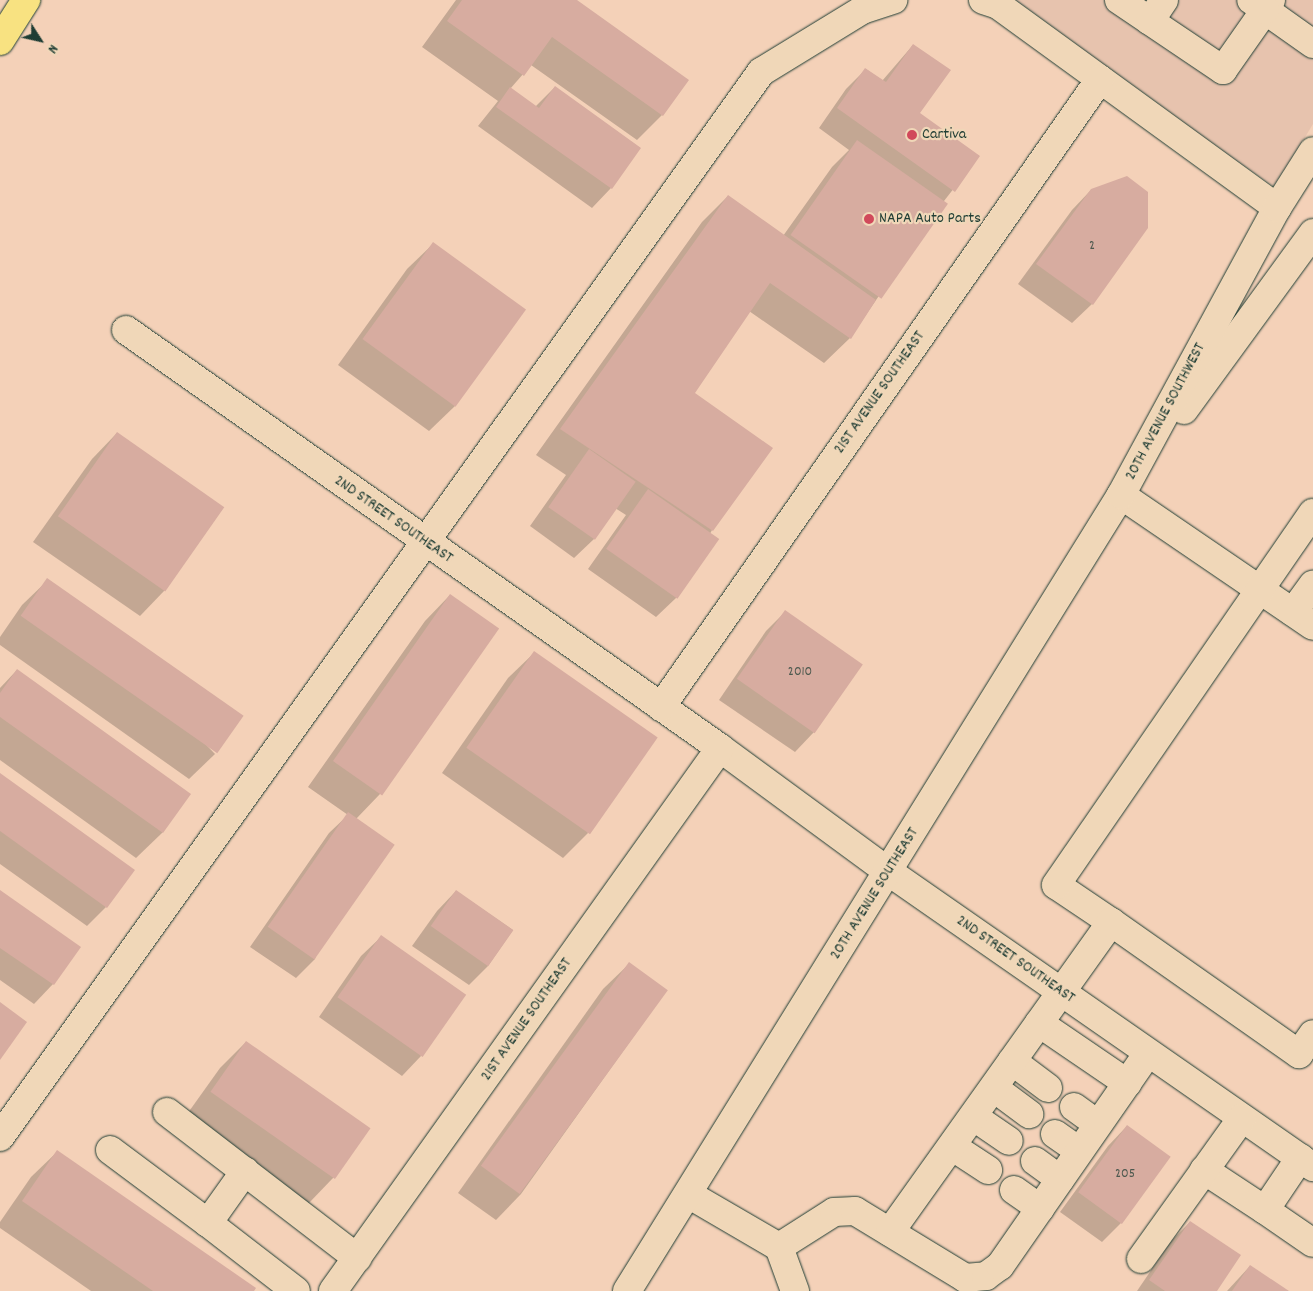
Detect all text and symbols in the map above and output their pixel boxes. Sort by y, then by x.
north arrow [15,15,65,65]
text: N [42,40,62,57]
place label: Cartiva [922,125,966,145]
marker: Cartiva [906,129,918,141]
place label: NAPA Auto Parts [879,209,981,229]
marker: NAPA Auto Parts [863,213,875,225]
house number: 2 [1089,238,1095,254]
street label: 21ST AVENUE SOUTHEAST [830,328,930,458]
street label: 20TH AVENUE SOUTHWEST [1122,340,1210,484]
street label: 2ND STREET SOUTHEAST [330,472,456,568]
house number: 2010 [788,664,812,680]
street label: 20TH AVENUE SOUTHEAST [827,824,923,964]
street label: 2ND STREET SOUTHEAST [952,912,1078,1008]
street label: 21ST AVENUE SOUTHEAST [477,955,577,1085]
house number: 205 [1115,1166,1135,1182]

